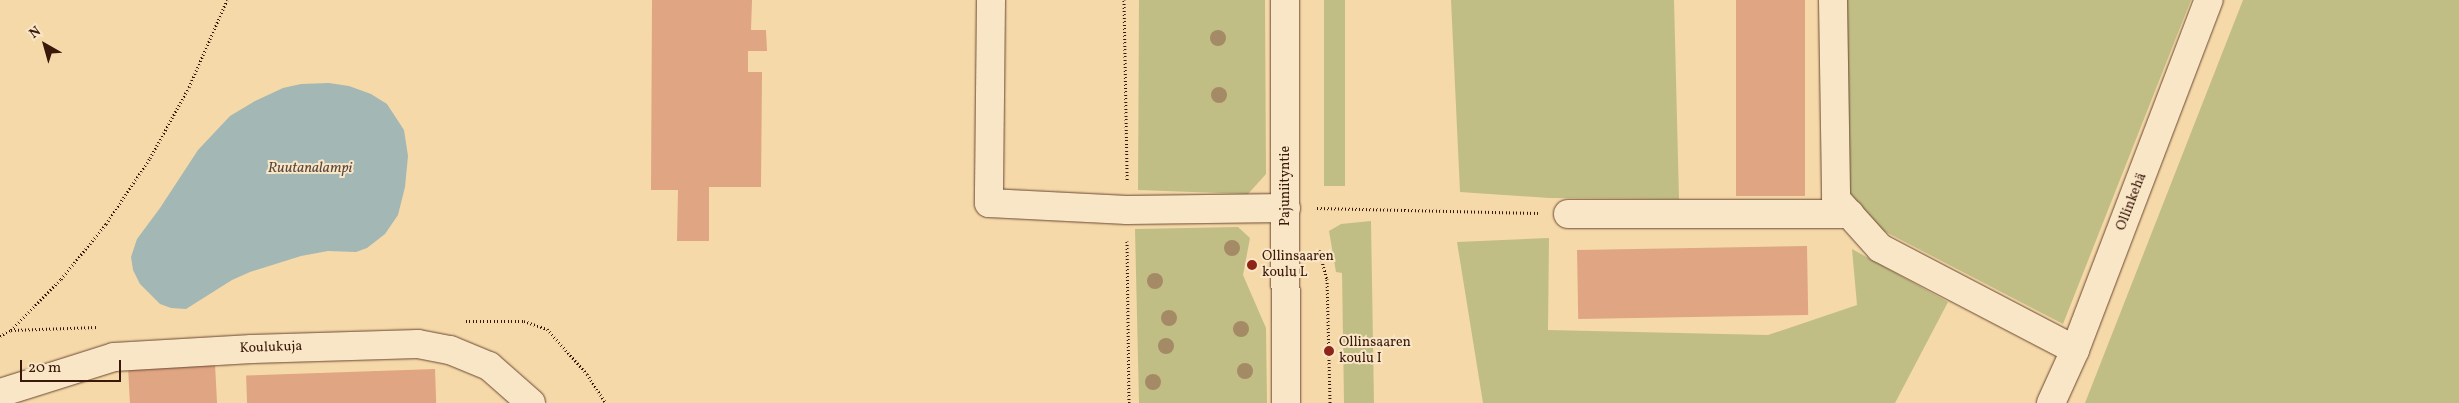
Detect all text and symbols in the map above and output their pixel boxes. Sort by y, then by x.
north arrow [20,20,70,70]
text: N [26,22,45,43]
street label: Pajuniityntie [1278,146,1294,226]
water label: Ruutanalampi [268,160,352,178]
street label: Ollinkehä [2113,171,2151,233]
place label: Ollinsaaren koulu L [1262,249,1334,282]
marker: Ollinsaaren koulu L [1246,259,1258,271]
place label: Ollinsaaren koulu I [1339,335,1411,368]
street label: Koulukuja [239,339,303,357]
marker: Ollinsaaren koulu I [1323,345,1335,357]
scale bar [22,350,124,382]
text: 20 m [28,358,61,379]

